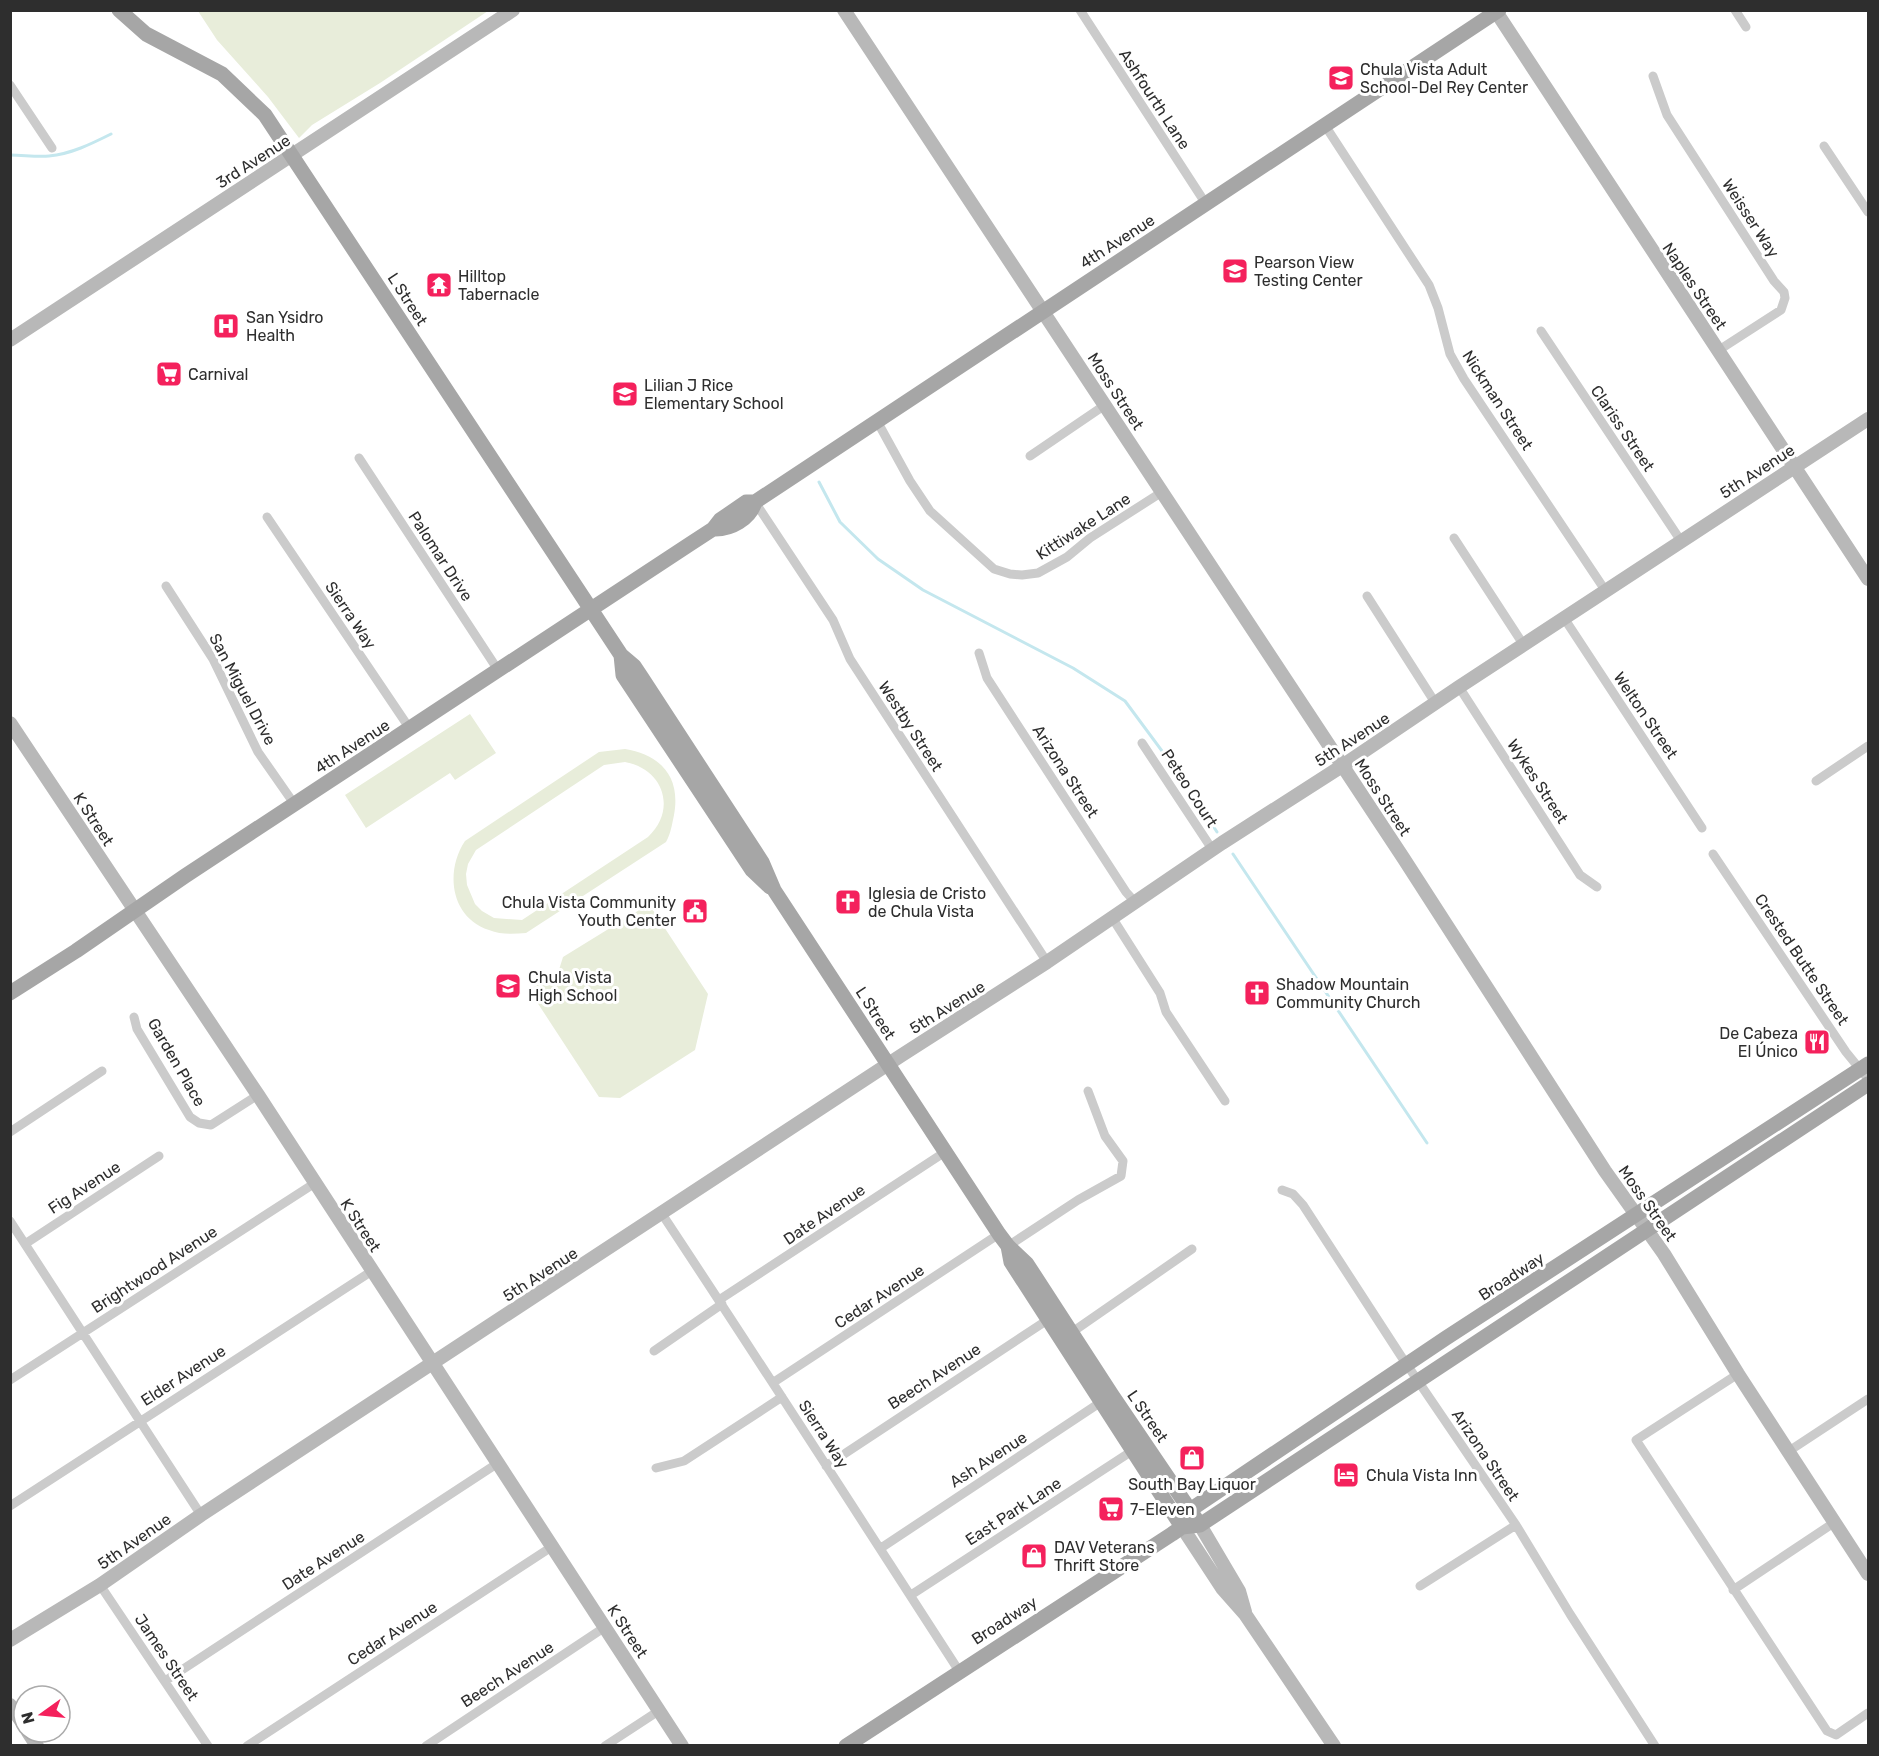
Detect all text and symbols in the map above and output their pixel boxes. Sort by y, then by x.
street label: Ashfourth Lane [1115,46,1194,153]
place label: Chula Vista Adult School-Del Rey Center [1360,60,1528,97]
school or university icon: Chula Vista Adult School-Del Rey Center [1326,63,1356,93]
street label: 3rd Avenue [213,130,294,192]
street label: Weisser Way [1718,175,1783,261]
street label: 4th Avenue [1076,210,1158,273]
street label: Naples Street [1659,239,1731,333]
place label: Pearson View Testing Center [1254,253,1363,290]
school or university icon: Pearson View Testing Center [1220,256,1250,286]
place label: Hilltop Tabernacle [458,267,539,304]
street label: L Street [384,269,432,329]
temple icon: Hilltop Tabernacle [424,270,454,300]
place label: San Ysidro Health [246,308,324,345]
hospital icon: San Ysidro Health [211,311,241,341]
street label: Nickman Street [1458,347,1537,454]
street label: Moss Street [1084,349,1148,434]
supermarket icon: Carnival [154,359,184,389]
place label: Carnival [188,365,248,384]
place label: Lilian J Rice Elementary School [644,376,784,413]
school or university icon: Lilian J Rice Elementary School [610,379,640,409]
street label: Clariss Street [1587,382,1658,475]
street label: 5th Avenue [1716,440,1798,503]
street label: Kittiwake Lane [1033,489,1134,564]
street label: Palomar Drive [405,508,477,605]
street label: Sierra Way [321,578,380,653]
street label: San Miguel Drive [205,630,280,748]
street label: Welton Street [1610,668,1682,762]
street label: Westby Street [874,678,947,775]
street label: 5th Avenue [1311,708,1393,771]
street label: 4th Avenue [311,715,393,778]
street label: Arizona Street [1029,721,1103,821]
street label: Wykes Street [1503,736,1572,827]
street label: Peteo Court [1157,746,1222,831]
street label: Moss Street [1351,755,1415,840]
street label: K Street [69,789,118,849]
place label: Iglesia de Cristo de Chula Vista [868,884,986,921]
church icon: Iglesia de Cristo de Chula Vista [833,887,863,917]
street label: Crested Butte Street [1751,890,1853,1029]
place label: Chula Vista Community Youth Center [502,893,676,930]
public building icon: Chula Vista Community Youth Center [680,896,710,926]
place label: Chula Vista High School [528,968,617,1005]
school or university icon: Chula Vista High School [493,971,523,1001]
place label: Shadow Mountain Community Church [1276,975,1421,1012]
street label: 5th Avenue [906,977,988,1038]
church icon: Shadow Mountain Community Church [1242,978,1272,1008]
street label: L Street [852,983,900,1043]
street label: Garden Place [144,1015,209,1110]
place label: De Cabeza El Único [1719,1024,1798,1061]
restaurant icon: De Cabeza El Único [1802,1027,1832,1057]
street label: Fig Avenue [45,1157,124,1218]
street label: Moss Street [1614,1162,1681,1245]
street label: Date Avenue [780,1180,869,1249]
street label: K Street [336,1195,385,1255]
street label: Brightwood Avenue [88,1222,221,1317]
street label: 5th Avenue [499,1243,581,1306]
street label: Broadway [1475,1248,1548,1305]
street label: Cedar Avenue [831,1260,928,1332]
street label: Beech Avenue [884,1339,984,1413]
street label: Elder Avenue [137,1341,229,1410]
street label: L Street [1123,1387,1172,1446]
street label: Sierra Way [795,1397,853,1472]
street label: Arizona Street [1448,1406,1523,1505]
street label: Ash Avenue [946,1427,1030,1491]
shop icon: South Bay Liquor [1177,1443,1207,1473]
hotel icon: Chula Vista Inn [1331,1460,1361,1490]
place label: Chula Vista Inn [1366,1466,1477,1485]
street label: East Park Lane [962,1473,1065,1549]
place label: South Bay Liquor [1128,1475,1256,1494]
supermarket icon: 7-Eleven [1096,1494,1126,1524]
place label: 7-Eleven [1130,1500,1195,1519]
street label: 5th Avenue [94,1509,175,1574]
street label: Date Avenue [278,1527,368,1594]
place label: DAV Veterans Thrift Store [1054,1538,1155,1575]
shop icon: DAV Veterans Thrift Store [1019,1541,1049,1571]
street label: Broadway [968,1592,1041,1649]
street label: Cedar Avenue [344,1597,441,1669]
street label: K Street [603,1601,652,1661]
street label: James Street [131,1610,203,1704]
street label: Beech Avenue [457,1637,557,1711]
north arrow [12,1684,72,1744]
text: N [17,1710,39,1726]

